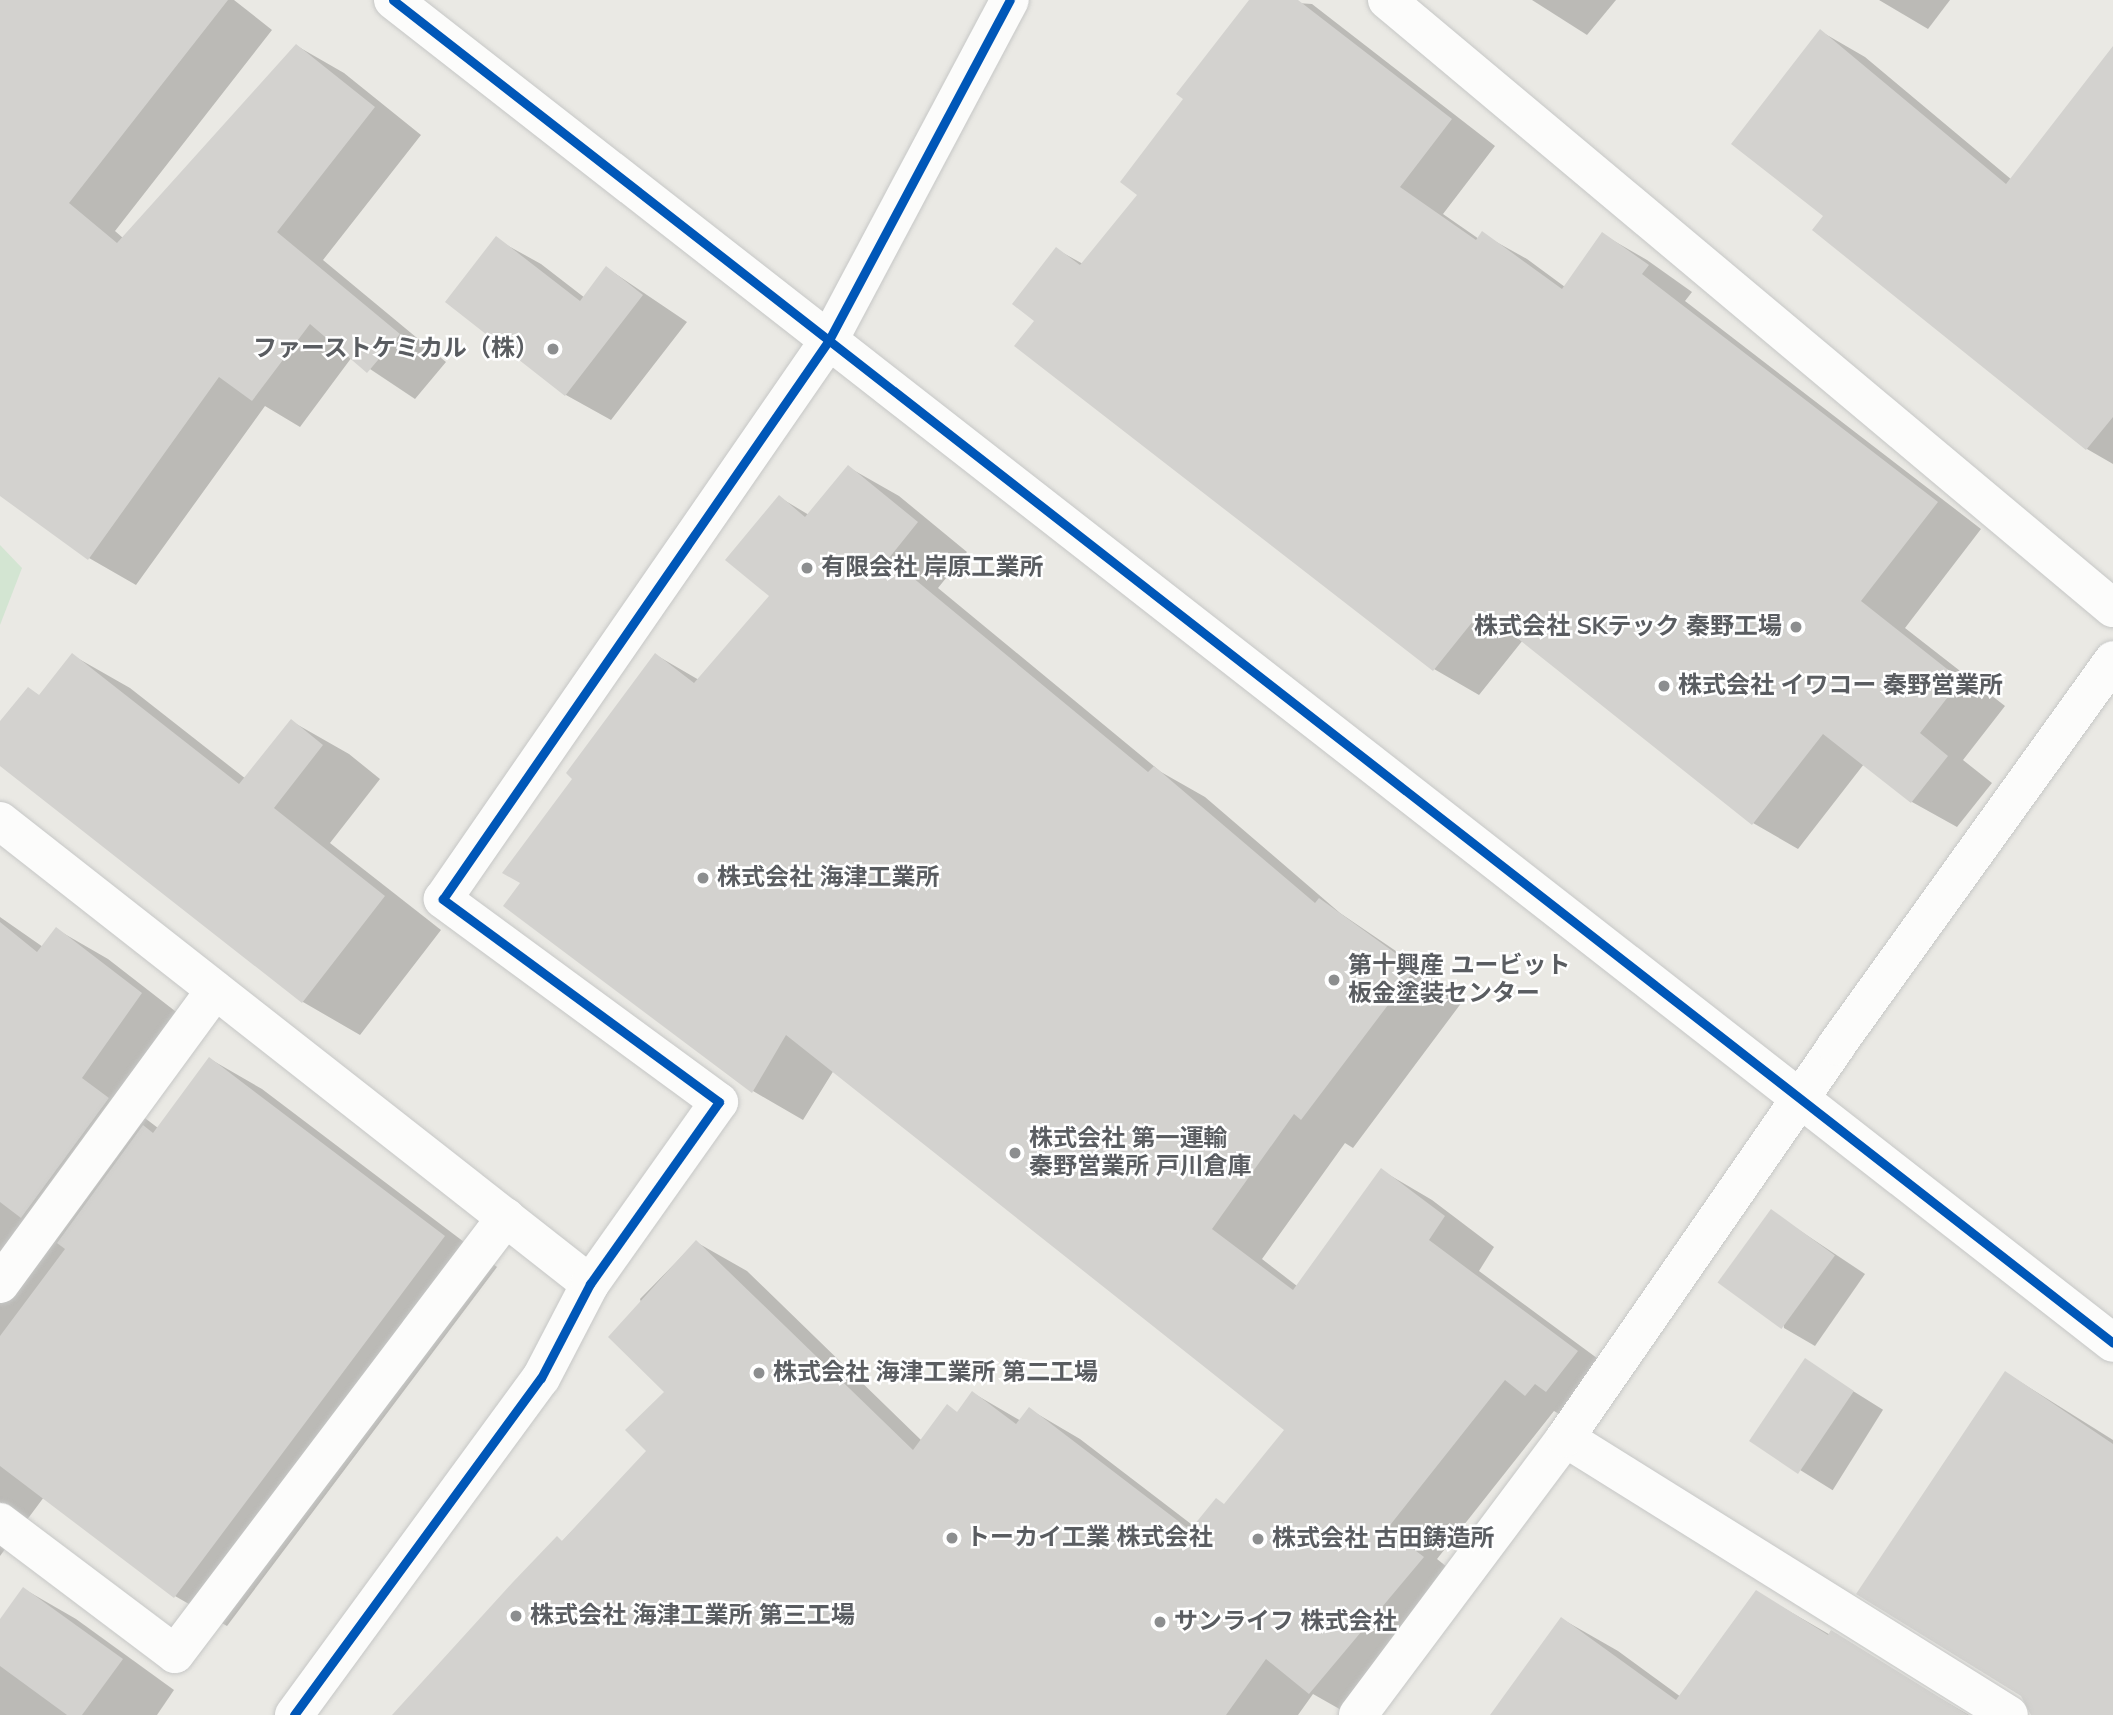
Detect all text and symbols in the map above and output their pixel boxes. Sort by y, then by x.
place label: ファーストケミカル（株） [251,335,539,363]
marker: ファーストケミカル（株） [545,341,561,357]
place label: 有限会社 岸原工業所 [821,554,1043,582]
marker: 有限会社 岸原工業所 [799,560,815,576]
place label: 株式会社 SKテック 秦野工場 [1474,613,1782,641]
marker: 株式会社 SKテック 秦野工場 [1788,619,1804,635]
place label: 株式会社 イワコー 秦野営業所 [1678,672,2003,700]
marker: 株式会社 イワコー 秦野営業所 [1656,678,1672,694]
place label: 株式会社 海津工業所 [717,864,939,892]
marker: 株式会社 海津工業所 [695,870,711,886]
place label: 第十興産 ユービット 板金塗装センター [1348,952,1570,1008]
marker: 第十興産 ユービット 板金塗装センター [1326,972,1342,988]
place label: 株式会社 第一運輸 秦野営業所 戸川倉庫 [1029,1125,1251,1181]
marker: 株式会社 第一運輸 秦野営業所 戸川倉庫 [1007,1145,1023,1161]
place label: 株式会社 海津工業所 第二工場 [773,1359,1098,1387]
marker: 株式会社 海津工業所 第二工場 [751,1365,767,1381]
place label: トーカイ工業 株式会社 [966,1524,1212,1552]
place label: 株式会社 古田鋳造所 [1272,1525,1494,1553]
marker: トーカイ工業 株式会社 [944,1530,960,1546]
marker: 株式会社 古田鋳造所 [1250,1531,1266,1547]
place label: 株式会社 海津工業所 第三工場 [530,1602,855,1630]
marker: 株式会社 海津工業所 第三工場 [508,1608,524,1624]
place label: サンライフ 株式会社 [1174,1608,1396,1636]
marker: サンライフ 株式会社 [1152,1614,1168,1630]

